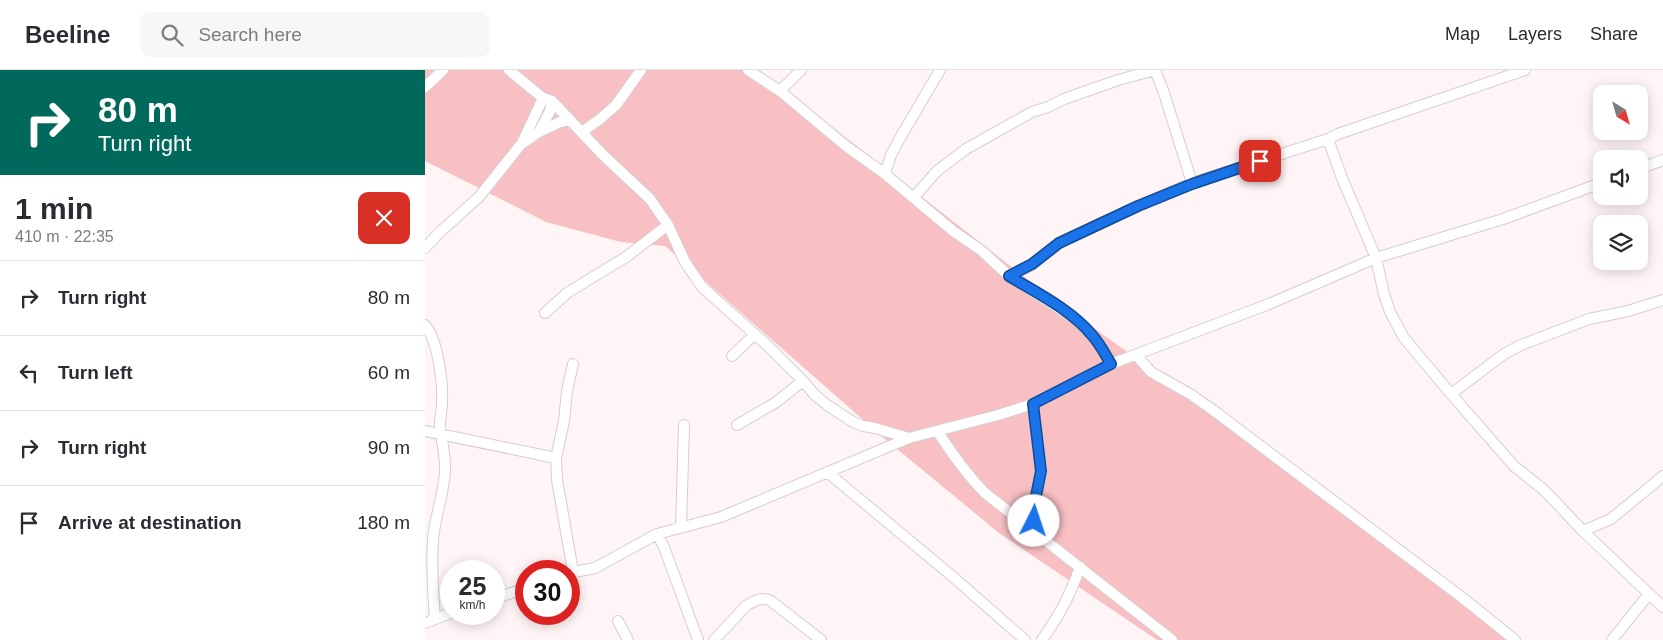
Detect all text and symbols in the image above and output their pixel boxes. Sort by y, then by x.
search box [140,12,490,57]
text: Beeline [25,21,110,48]
icon: search [158,21,186,49]
text: Search here [198,24,302,45]
text: Map [1445,24,1480,44]
text: Layers [1508,24,1562,44]
text: Share [1590,24,1638,44]
north arrow [1593,85,1647,140]
map controls [1593,85,1648,270]
icon: right [15,90,80,155]
text: 80 m [98,90,178,129]
text: Turn right [98,131,191,156]
pin [1239,140,1281,182]
icon: arrive [1246,147,1274,175]
button: sound [1593,150,1648,205]
text: 1 min [15,192,93,225]
button: close [358,192,410,244]
button: layers [1593,215,1648,270]
text: 410 m · 22:35 [15,228,114,245]
icon: right [15,284,43,312]
text: Turn right [58,287,146,308]
text: 80 m [368,287,410,308]
icon: left [15,359,43,387]
text: Turn left [58,362,133,383]
text: 60 m [368,362,410,383]
icon: right [15,434,43,462]
text: Turn right [58,437,146,458]
text: 90 m [368,437,410,458]
position arrow [1007,494,1059,546]
icon: arrive [15,509,43,537]
text: Arrive at destination [58,512,242,533]
text: 180 m [357,512,410,533]
speed limit sign: 30 [515,560,580,625]
text: 25 [459,572,486,600]
text: km/h [459,598,486,612]

